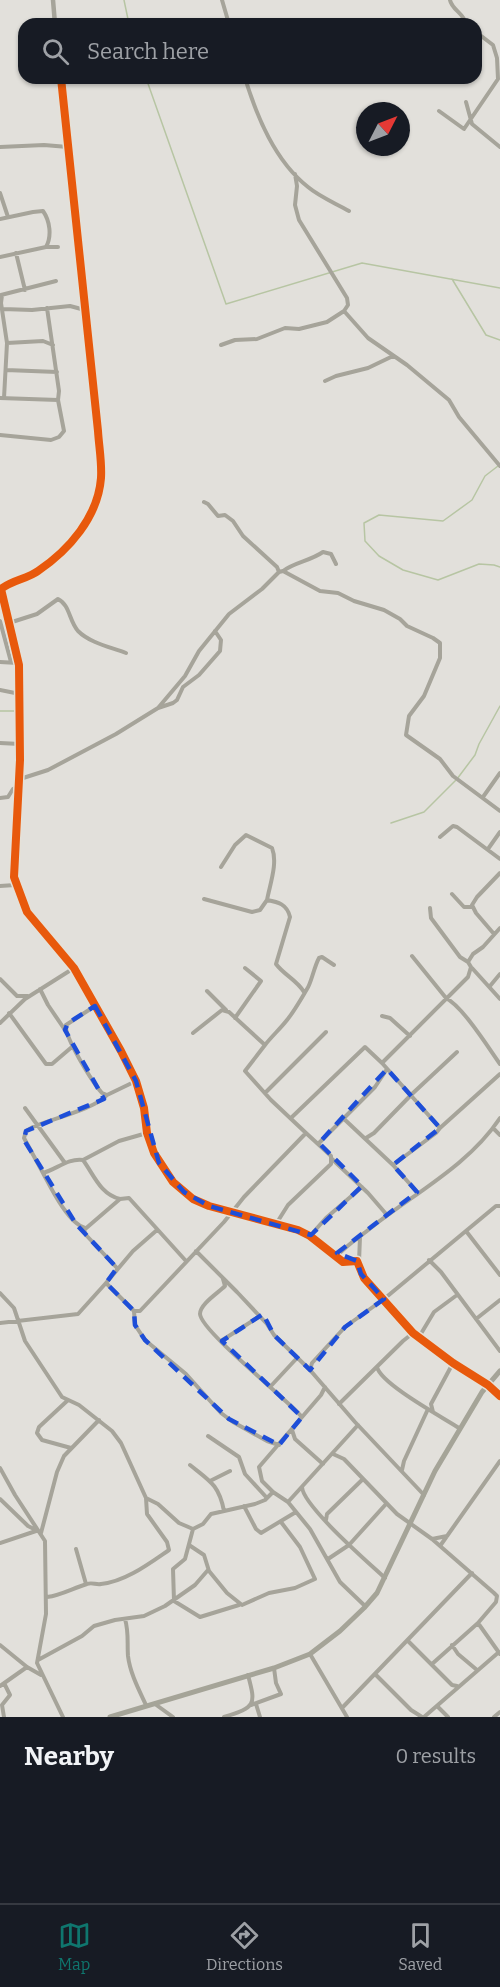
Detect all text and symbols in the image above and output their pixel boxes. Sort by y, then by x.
search box [18,18,482,84]
icon: search [39,35,72,68]
text: Search here [87,38,209,65]
north arrow [356,102,410,156]
text: Nearby [24,1741,114,1772]
text: 0 results [396,1744,476,1768]
tab: Map [58,1919,91,1974]
tab: Directions [206,1919,283,1974]
tab: Saved [398,1919,442,1974]

